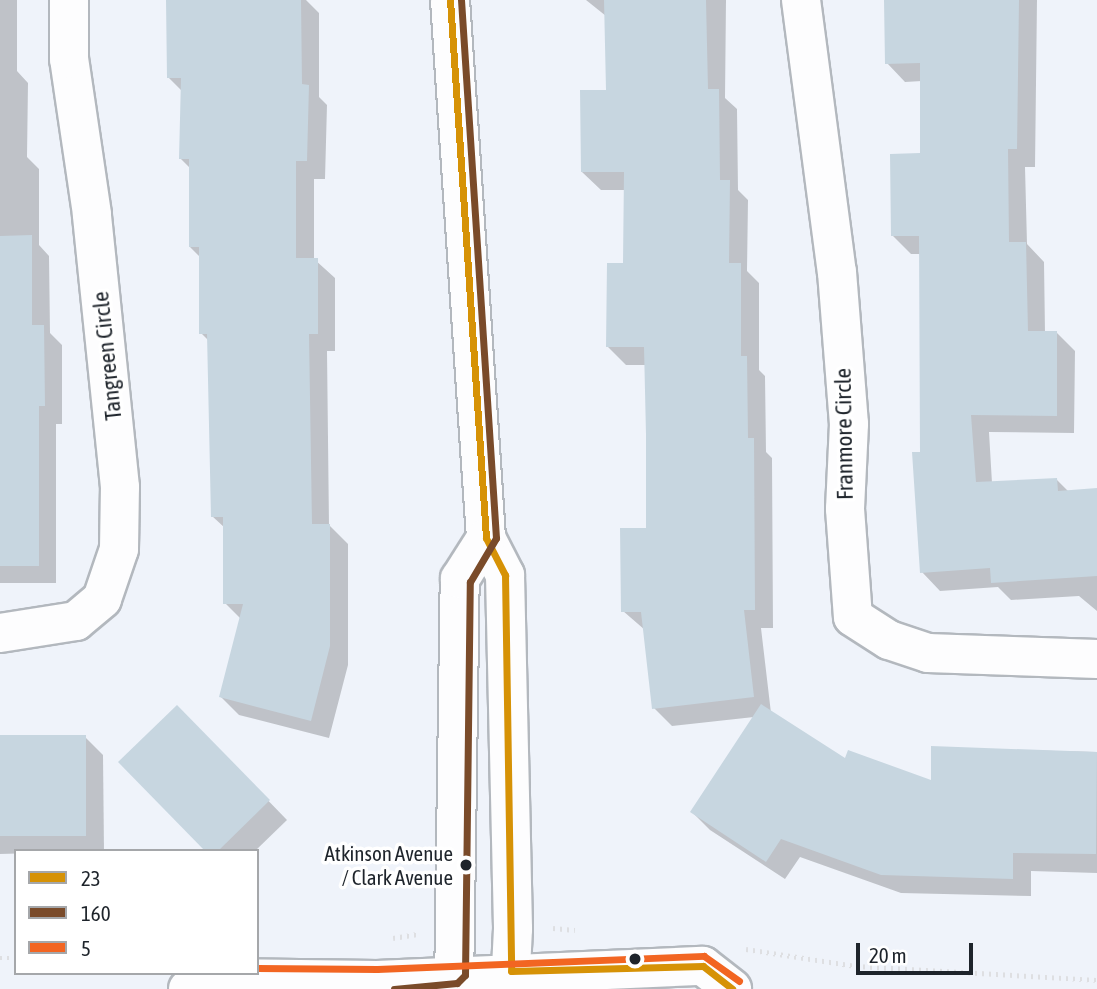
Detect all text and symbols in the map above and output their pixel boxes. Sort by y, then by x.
street label: Tangreen Circle [87,290,127,422]
street label: Franmore Circle [829,368,859,500]
place label: Atkinson Avenue / Clark Avenue [325,840,453,890]
legend [14,849,259,975]
marker: Atkinson Avenue / Clark Avenue [459,858,473,872]
text: 23 [81,866,101,890]
text: 160 [81,901,111,925]
scale bar [859,930,976,974]
text: 5 [81,936,91,960]
text: 20 m [869,943,907,967]
unlabelled marker [628,952,642,966]

